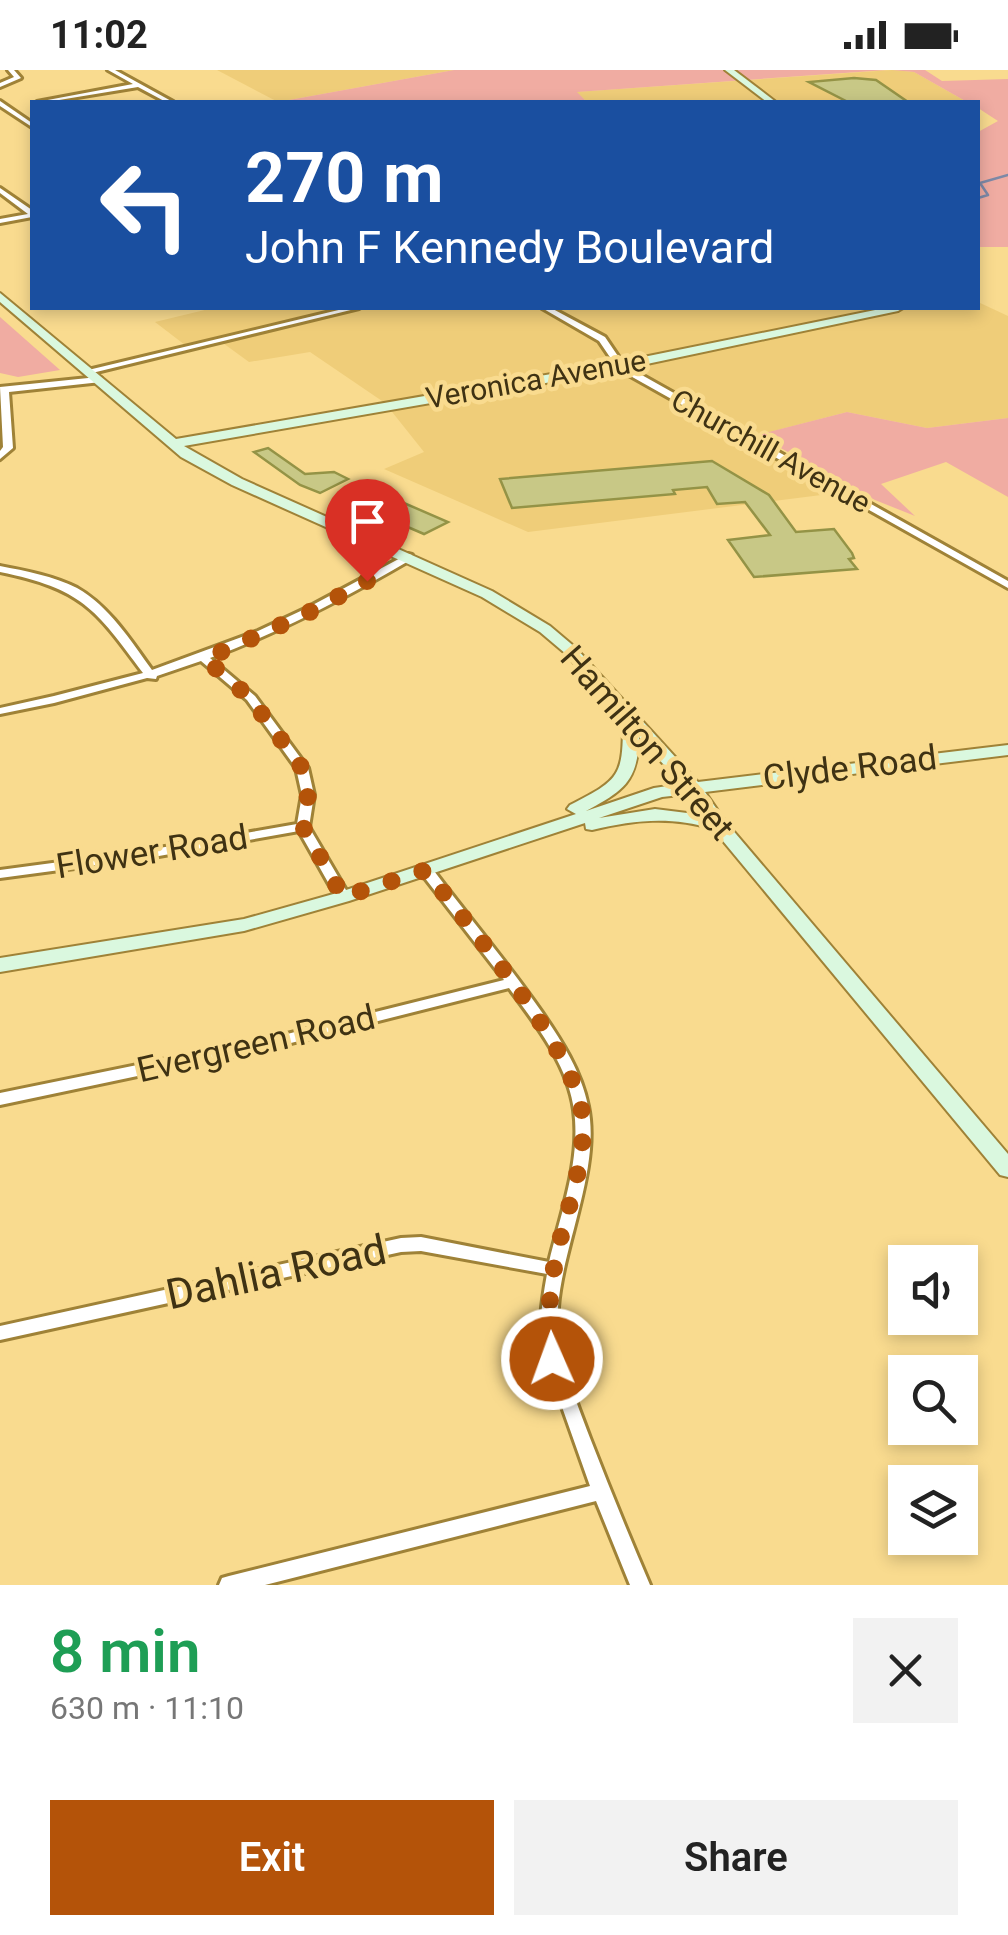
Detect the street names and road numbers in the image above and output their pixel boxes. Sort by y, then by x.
street label: Veronica Avenue [423,342,649,416]
street label: Churchill Avenue [665,382,877,520]
street label: Hamilton Street [552,638,742,848]
street label: Clyde Road [761,737,939,799]
street label: Flower Road [53,817,251,887]
street label: Evergreen Road [133,997,379,1091]
street label: Dahlia Road [162,1225,390,1319]

